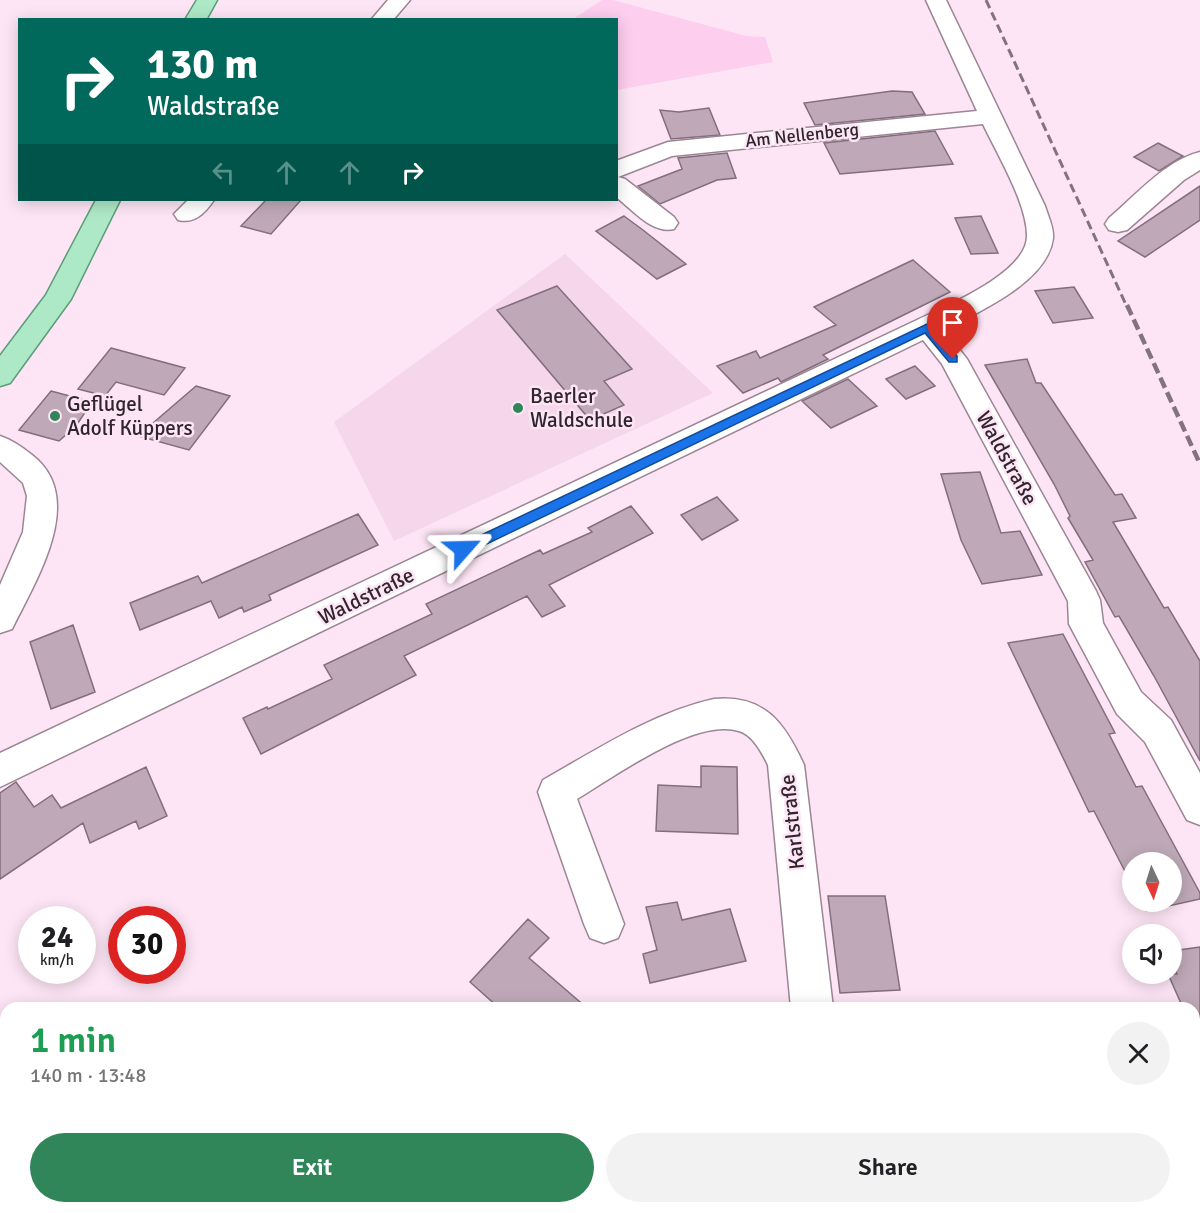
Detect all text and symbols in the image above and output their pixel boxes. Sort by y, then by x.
text: 130 m [147,39,258,90]
icon: right [48,42,126,120]
text: Waldstraße [147,90,280,123]
street label: Am Nellenberg [744,118,860,152]
icon: left [207,156,240,189]
icon: ahead [270,156,303,189]
icon: ahead [333,156,366,189]
icon: right [396,156,429,189]
pin [927,297,978,359]
icon: arrive [936,306,969,339]
place label: Baerler Waldschule [530,383,633,433]
place label: Geflügel Adolf Küppers [67,391,193,441]
marker: Baerler Waldschule [511,401,525,415]
street label: Waldstraße [971,407,1043,509]
marker: Geflügel Adolf Küppers [48,409,62,423]
position arrow [431,517,495,581]
street label: Waldstraße [314,562,418,630]
street label: Karlstraße [774,773,810,871]
north arrow [1122,852,1182,912]
map controls [1122,852,1182,984]
speed limit sign: 30 [108,906,186,984]
text: 24 [41,919,73,956]
button: sound [1122,924,1182,984]
text: km/h [40,951,74,969]
text: 1 min [30,1018,116,1063]
button: close [1107,1022,1170,1085]
text: 140 m · 13:48 [30,1063,146,1088]
button: Exit [30,1133,594,1202]
button: Share [606,1133,1170,1202]

